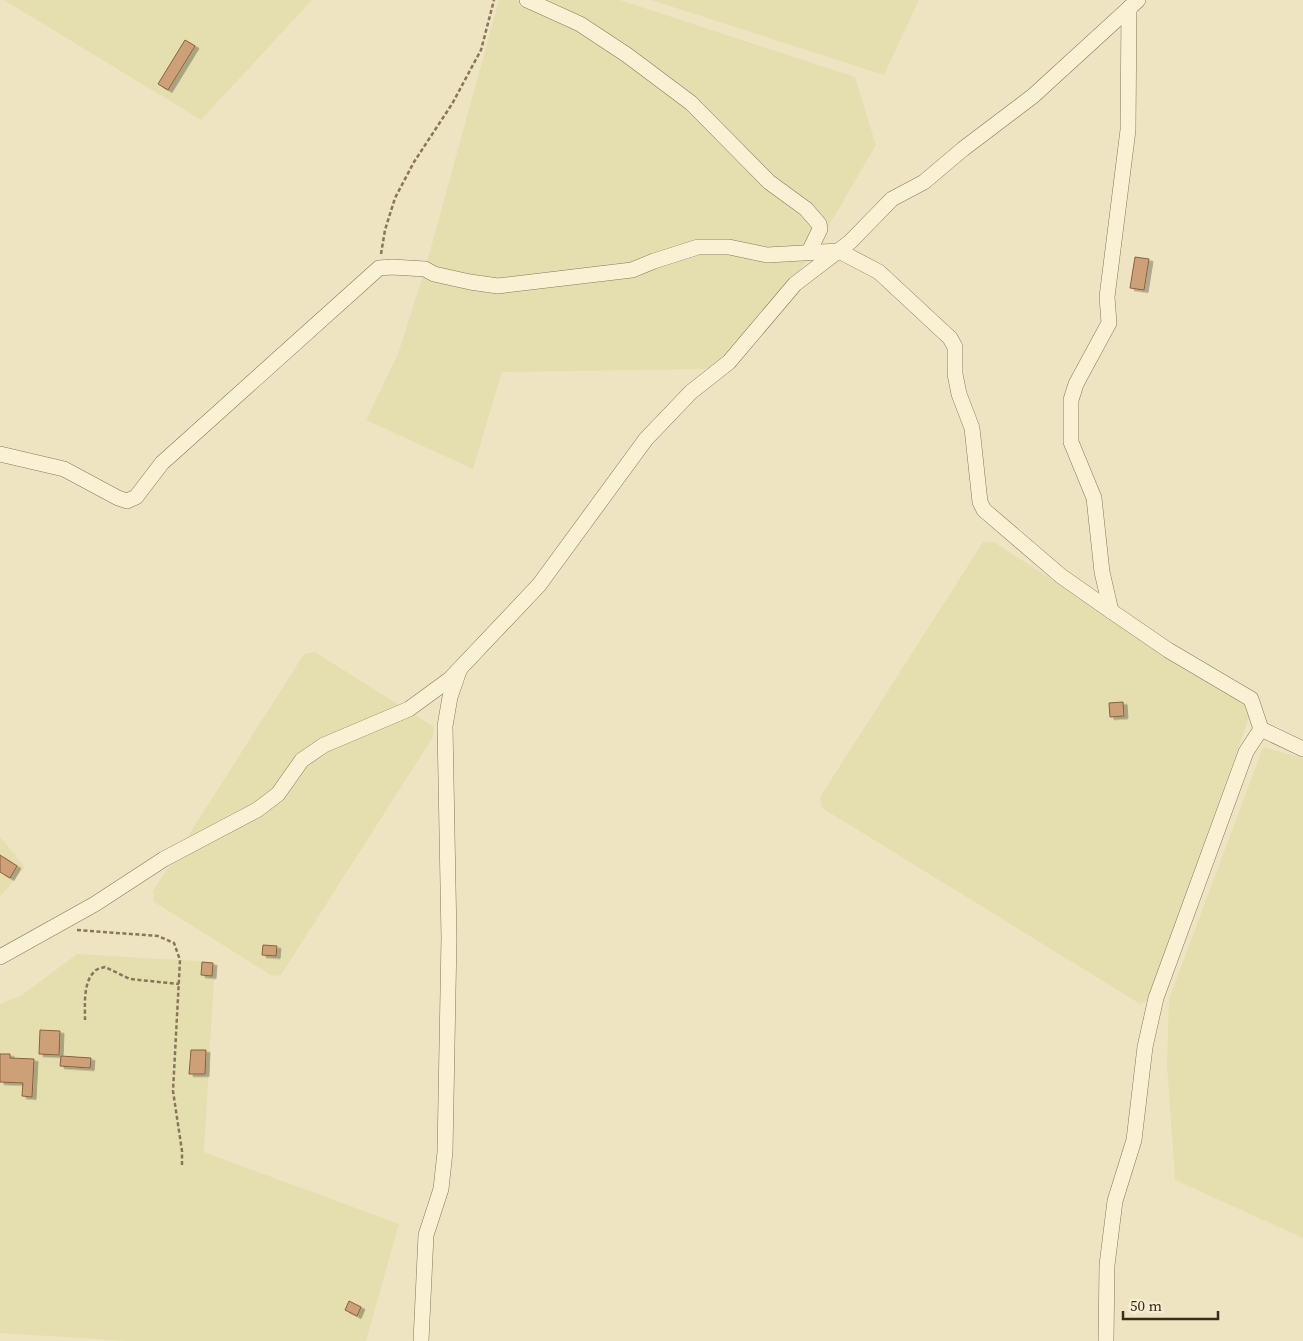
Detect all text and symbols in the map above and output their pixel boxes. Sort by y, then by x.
scale bar [1123,1288,1218,1320]
text: 50 m [1130,1295,1162,1316]

